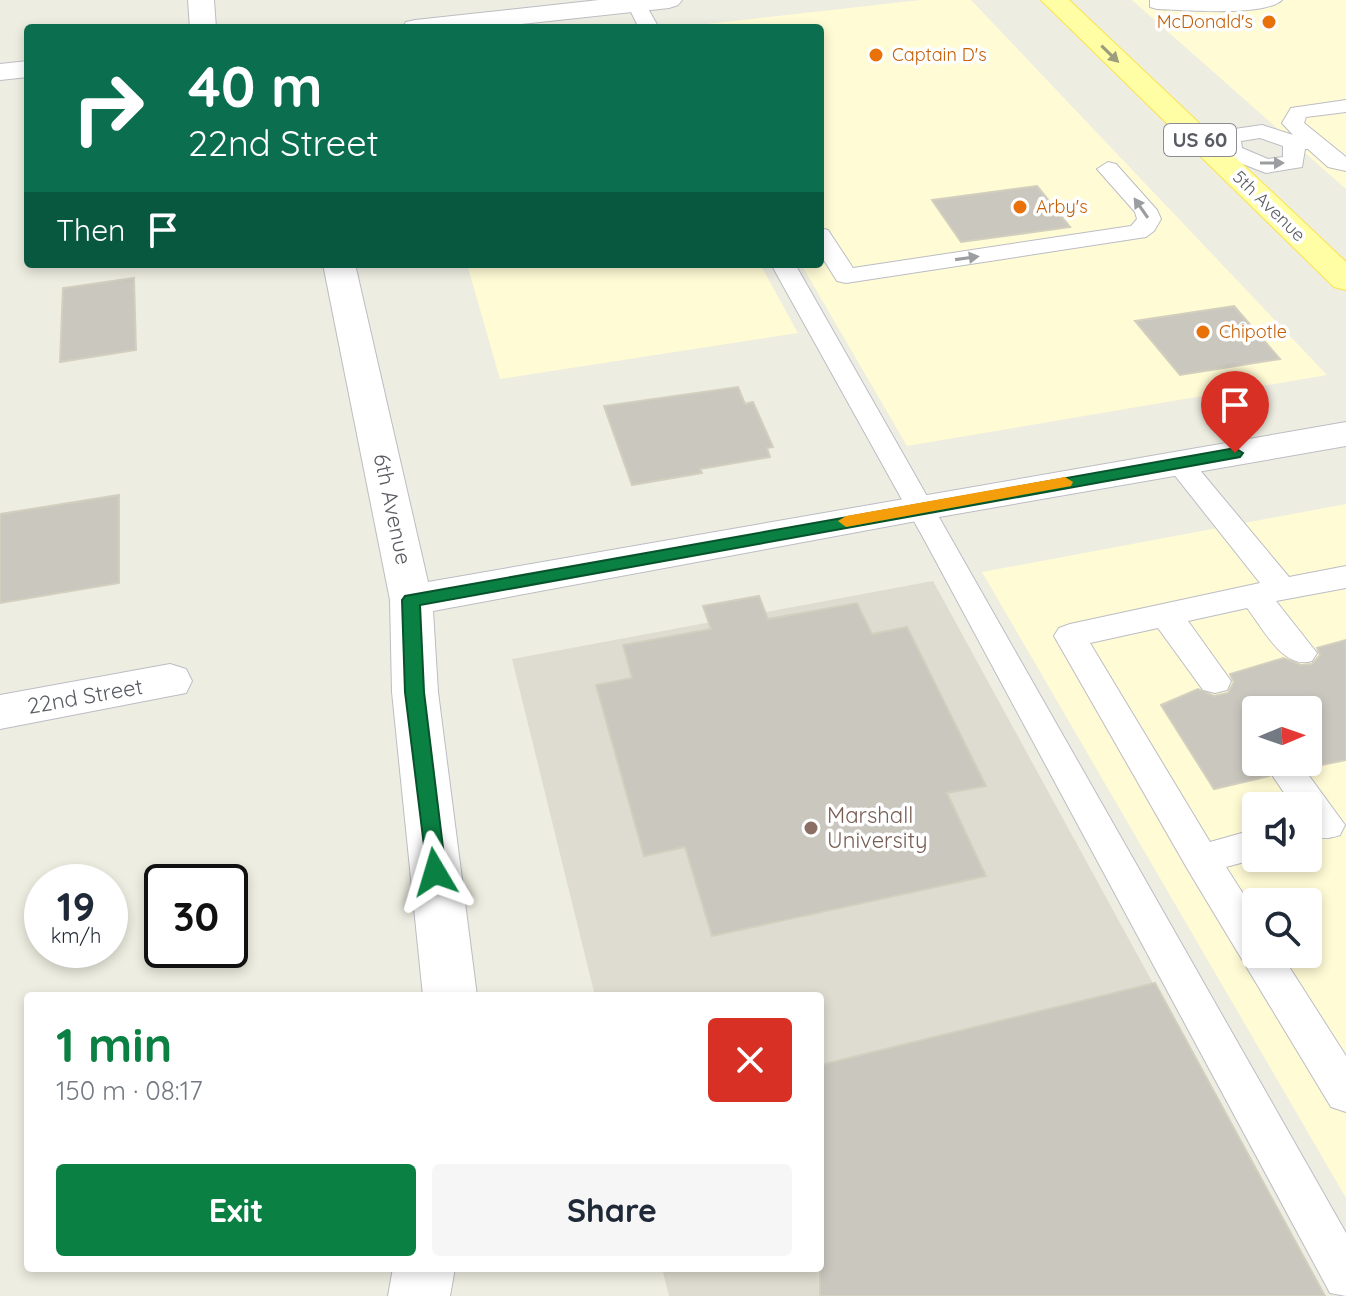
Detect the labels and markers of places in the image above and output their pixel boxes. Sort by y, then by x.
place label: McDonald's [1157,10,1253,33]
marker: McDonald's [1260,13,1278,31]
place label: Captain D's [892,43,987,66]
marker: Captain D's [867,46,885,64]
place label: Arby's [1036,195,1088,218]
marker: Arby's [1011,198,1029,216]
place label: Chipotle [1219,320,1287,343]
marker: Chipotle [1194,323,1212,341]
pin [1201,371,1269,453]
place label: Marshall University [827,801,928,854]
marker: Marshall University [802,819,820,837]

